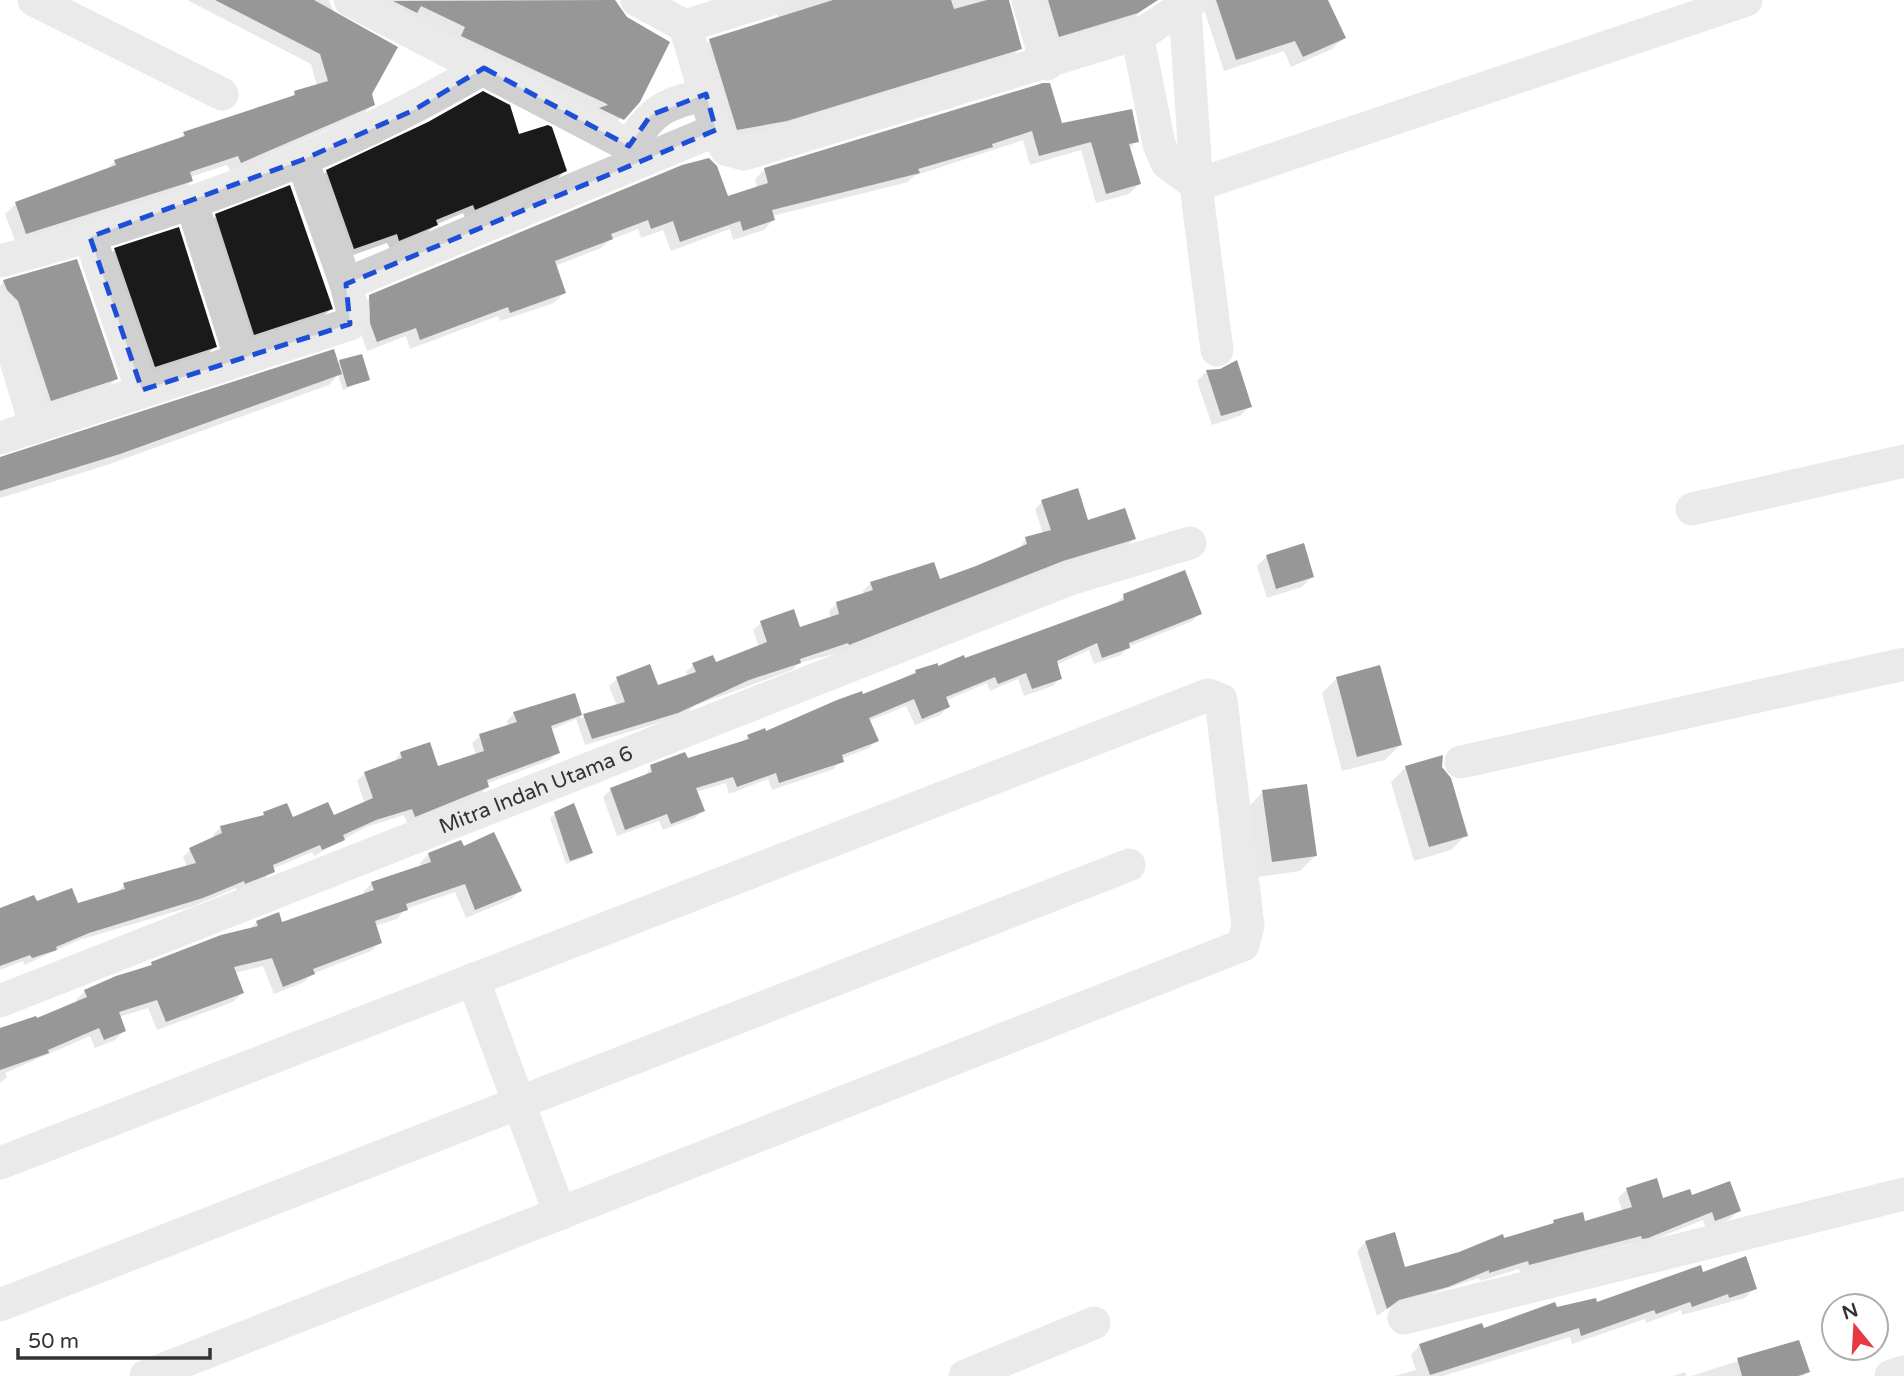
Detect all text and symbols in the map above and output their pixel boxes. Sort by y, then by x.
street label: Mitra Indah Utama 6 [436,741,636,840]
north arrow [1820,1292,1890,1362]
text: N [1839,1299,1861,1325]
scale bar [18,1316,210,1360]
text: 50 m [28,1329,79,1354]

